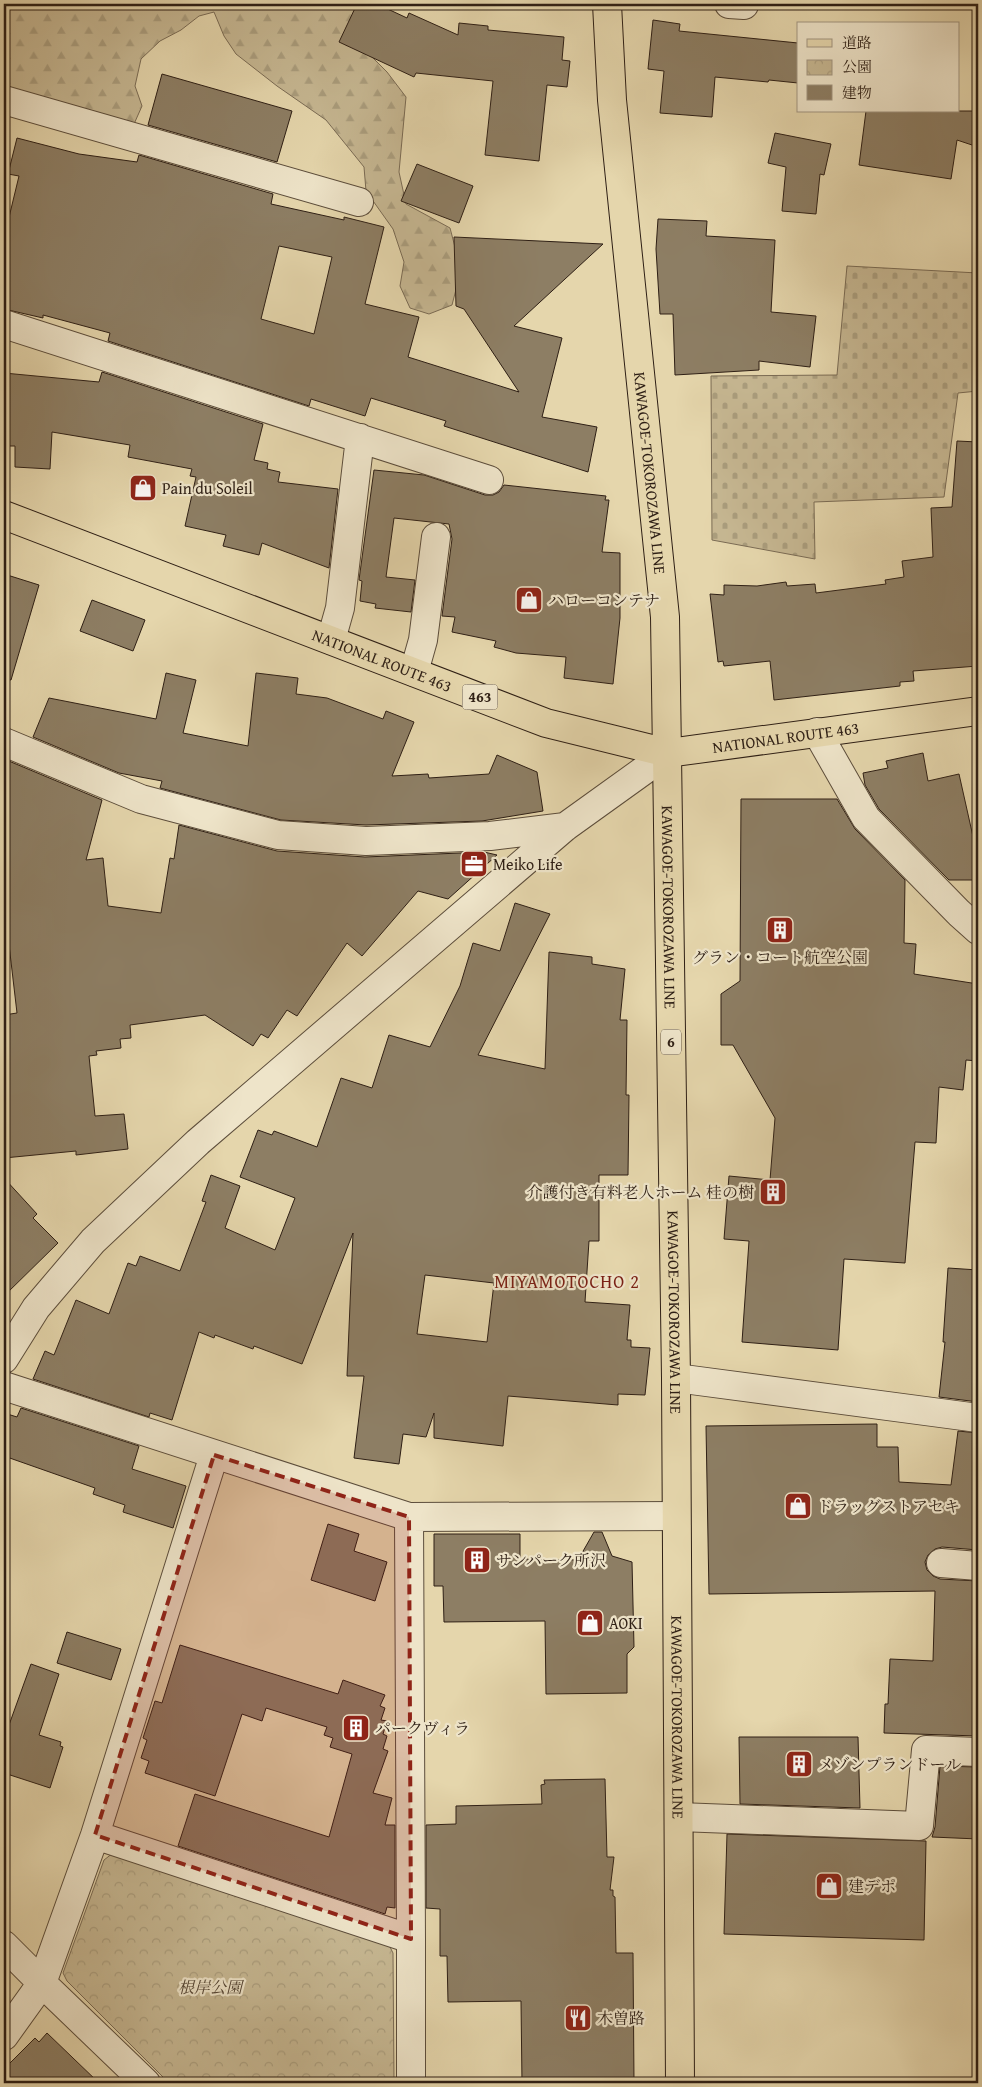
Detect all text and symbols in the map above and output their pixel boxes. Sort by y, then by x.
legend [797,22,960,112]
text: 道路 [842,32,872,53]
text: 公園 [842,56,872,77]
text: 建物 [842,82,872,103]
street label: KAWAGOE-TOKOROZAWA LINE [628,371,673,575]
shop icon: Pain du Soleil [128,473,158,503]
place label: Pain du Soleil [162,476,253,500]
shop icon: ハローコンテナ [514,585,544,615]
place label: ハローコンテナ [548,588,660,612]
street label: NATIONAL ROUTE 463 [309,622,455,698]
road number: 463 [462,684,498,710]
street label: NATIONAL ROUTE 463 [711,715,861,759]
street label: KAWAGOE-TOKOROZAWA LINE [656,805,683,1009]
office icon: Meiko Life [459,849,489,879]
place label: Meiko Life [493,852,563,876]
building icon: グラン・コート航空公園 [765,915,795,945]
place label: グラン・コート航空公園 [692,945,868,969]
road number: 6 [661,1030,681,1054]
building icon: 介護付き有料老人ホーム 桂の樹 [758,1177,788,1207]
place label: 介護付き有料老人ホーム 桂の樹 [526,1180,754,1204]
street label: KAWAGOE-TOKOROZAWA LINE [662,1210,688,1414]
district label: MIYAMOTOCHO 2 [494,1268,640,1295]
shop icon: ドラッグストアセキ [783,1491,813,1521]
place label: ドラッグストアセキ [817,1494,960,1518]
building icon: サンパーク所沢 [462,1545,492,1575]
place label: サンパーク所沢 [496,1548,606,1572]
shop icon: AOKI [575,1608,605,1638]
place label: AOKI [609,1611,643,1635]
street label: KAWAGOE-TOKOROZAWA LINE [665,1615,691,1819]
building icon: パークヴィラ [341,1713,371,1743]
place label: パークヴィラ [375,1716,470,1740]
building icon: メゾンプランドール [784,1749,814,1779]
place label: メゾンプランドール [818,1752,961,1776]
shop icon: 建デポ [814,1871,844,1901]
place label: 建デポ [848,1874,896,1898]
park label: 根岸公園 [178,1975,245,1999]
restaurant icon: 木曽路 [563,2003,593,2033]
place label: 木曽路 [597,2006,645,2030]

